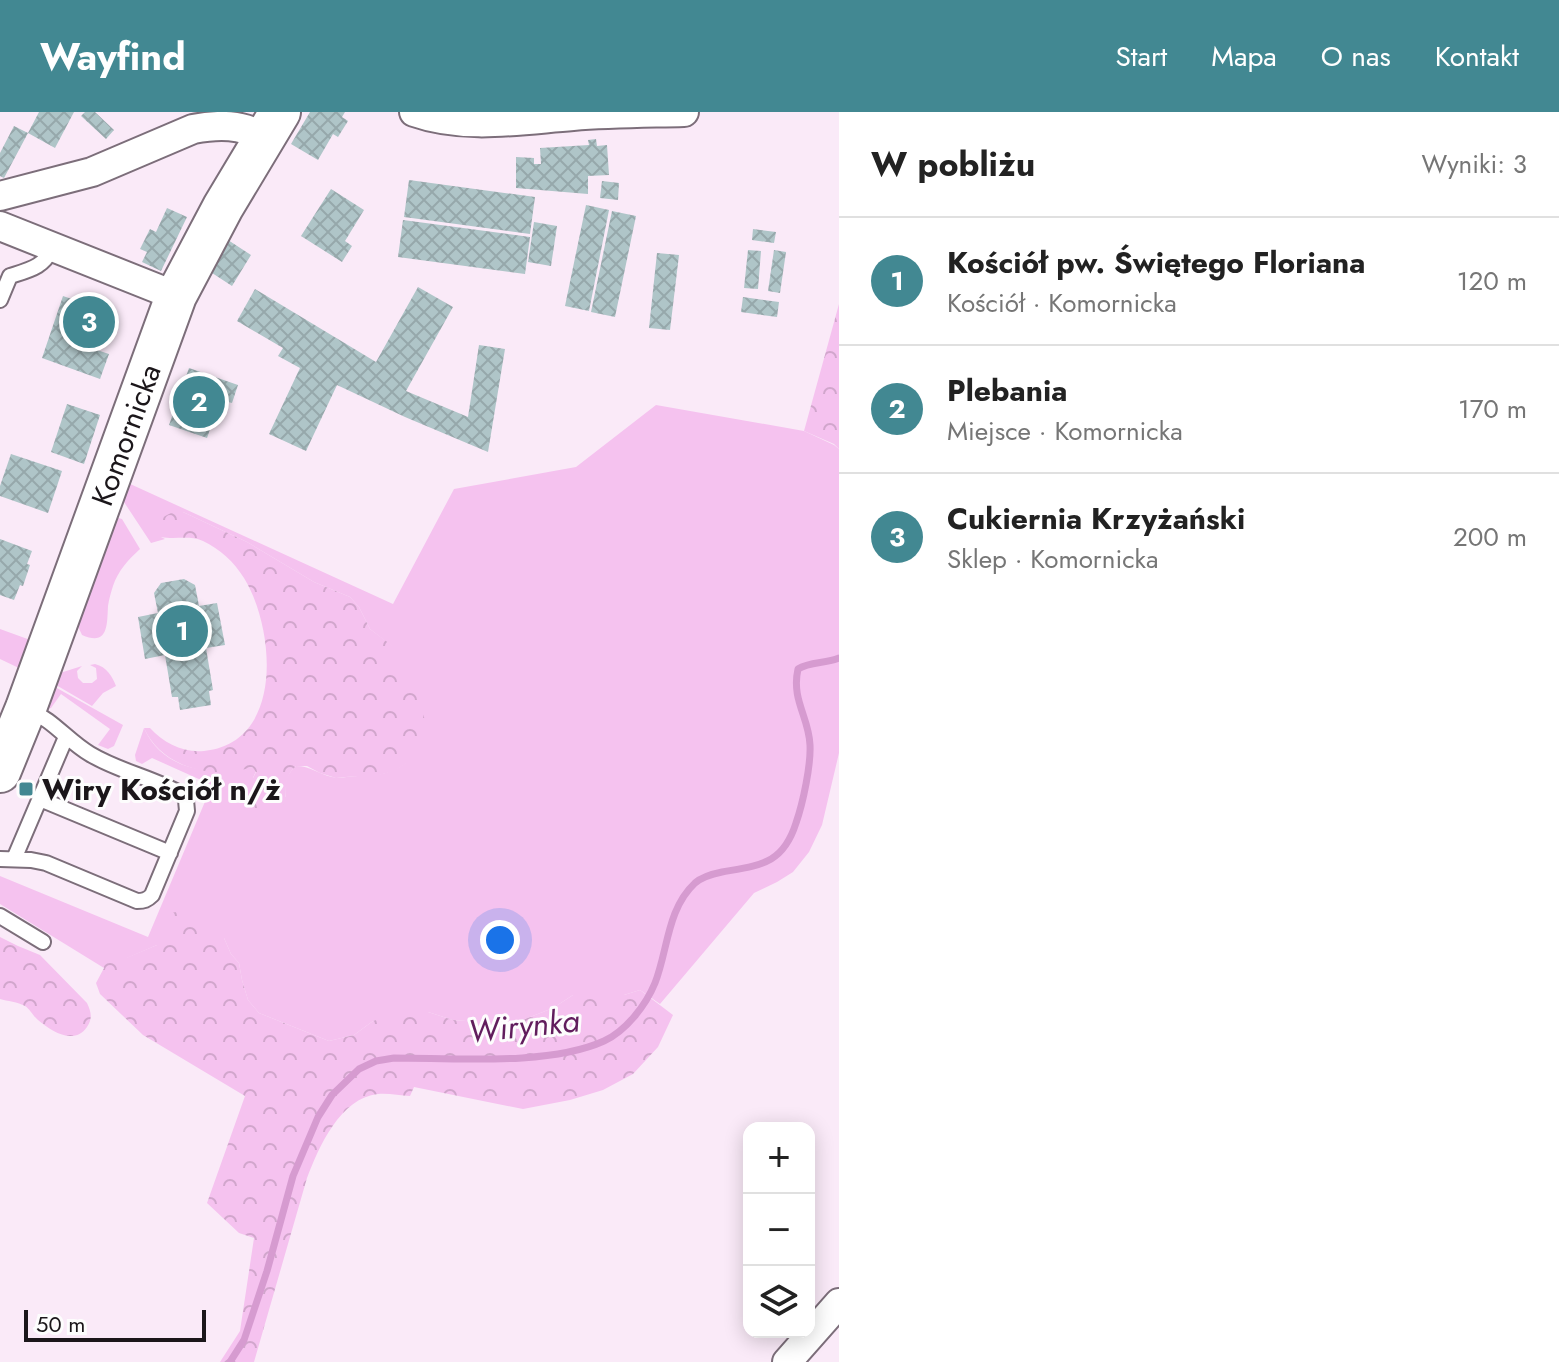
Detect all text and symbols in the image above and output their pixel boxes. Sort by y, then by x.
text: Wayfind [40,29,186,84]
text: Start [1115,36,1167,77]
text: Mapa [1211,36,1277,77]
text: O nas [1321,36,1391,77]
text: Kontakt [1435,36,1519,77]
text: W pobliżu [871,140,1035,189]
text: Wyniki: 3 [1421,145,1527,183]
text: Kościół pw. Świętego Floriana [947,241,1365,284]
text: 1 [890,262,904,300]
text: 120 m [1457,262,1527,300]
text: Kościół · Komornicka [947,284,1177,322]
pin: 3 [63,292,115,352]
street label: Komornicka [80,358,171,512]
text: Plebania [947,369,1067,412]
pin: 2 [173,372,225,432]
text: 2 [888,390,906,428]
text: 170 m [1458,390,1527,428]
text: Miejsce · Komornicka [947,412,1183,450]
text: Cukiernia Krzyżański [947,497,1245,540]
text: 3 [889,518,905,556]
text: 200 m [1453,518,1527,556]
text: Sklep · Komornicka [947,540,1159,578]
pin: 1 [156,601,208,661]
place label: Wiry Kościół n/ż [42,768,281,811]
marker: Wiry Kościół n/ż [17,780,35,798]
your location [480,920,520,960]
water label: Wirynka [466,997,582,1055]
map controls [743,1122,815,1338]
button: + [743,1122,815,1194]
button: − [743,1194,815,1266]
button: layers [743,1266,815,1338]
scale bar [24,1306,206,1342]
text: 50 m [36,1308,85,1340]

